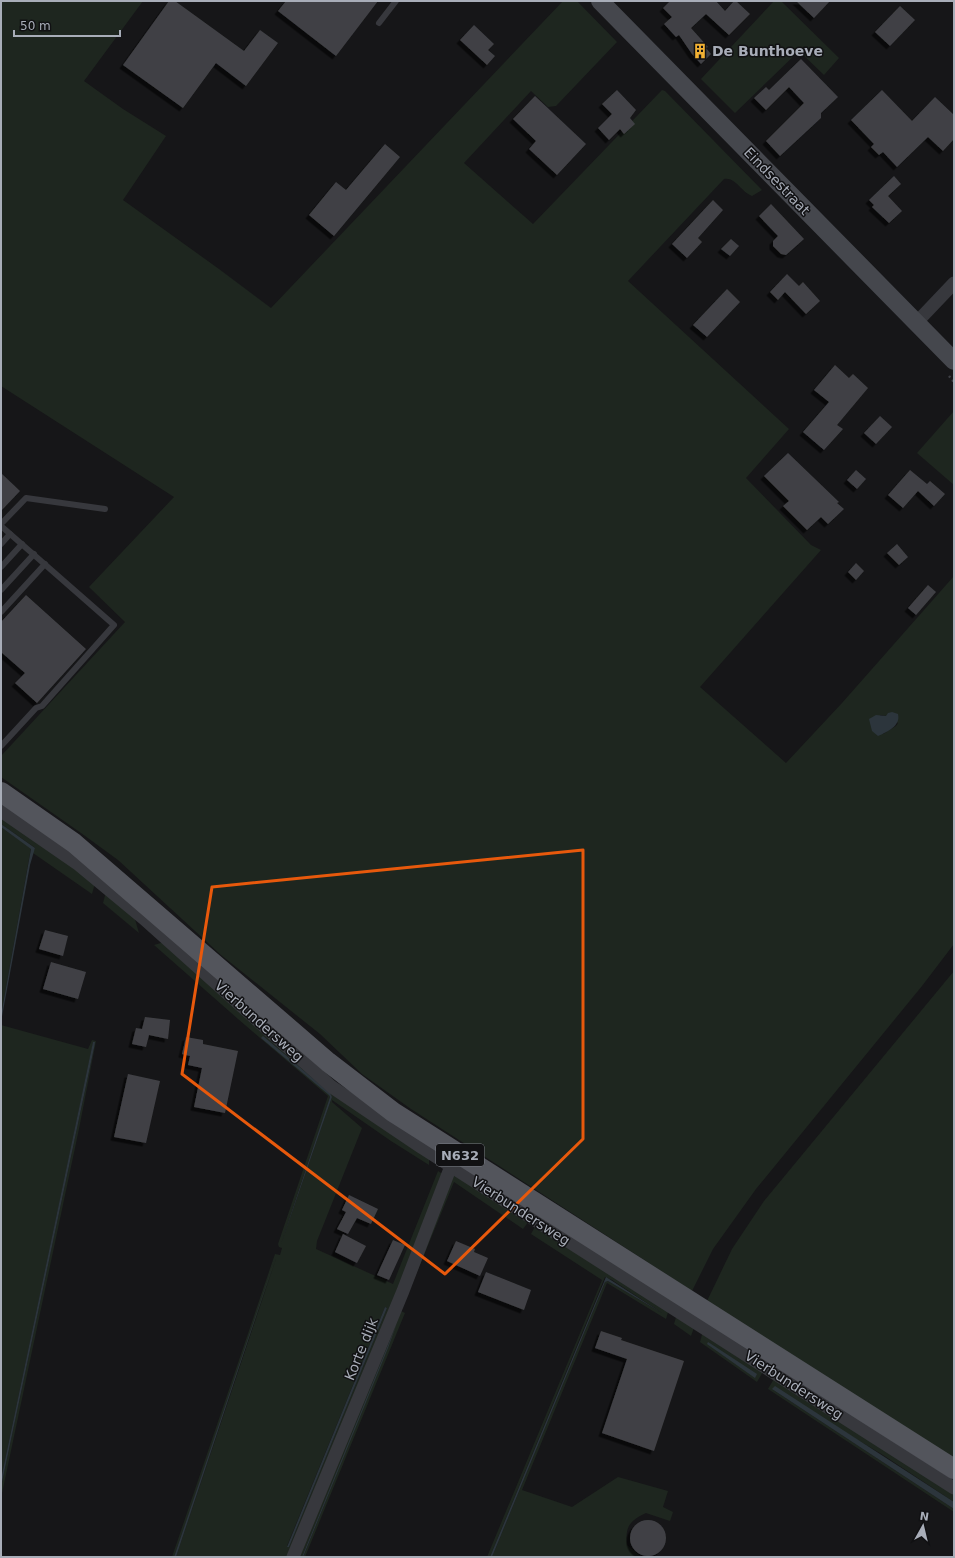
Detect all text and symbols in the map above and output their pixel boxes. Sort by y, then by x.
scale bar [14,12,120,38]
text: 50 m [20,19,51,33]
building icon: De Bunthoeve [691,42,709,60]
place label: De Bunthoeve [712,43,823,59]
street label: Eindsestraat [741,144,814,218]
street label: Vierbundersweg [211,977,307,1065]
road number: N632 [436,1144,484,1166]
street label: Vierbundersweg [469,1173,573,1249]
street label: Korte dijk [341,1315,381,1383]
street label: Vierbundersweg [742,1347,846,1423]
north arrow [903,1506,943,1546]
text: N [919,1510,930,1524]

